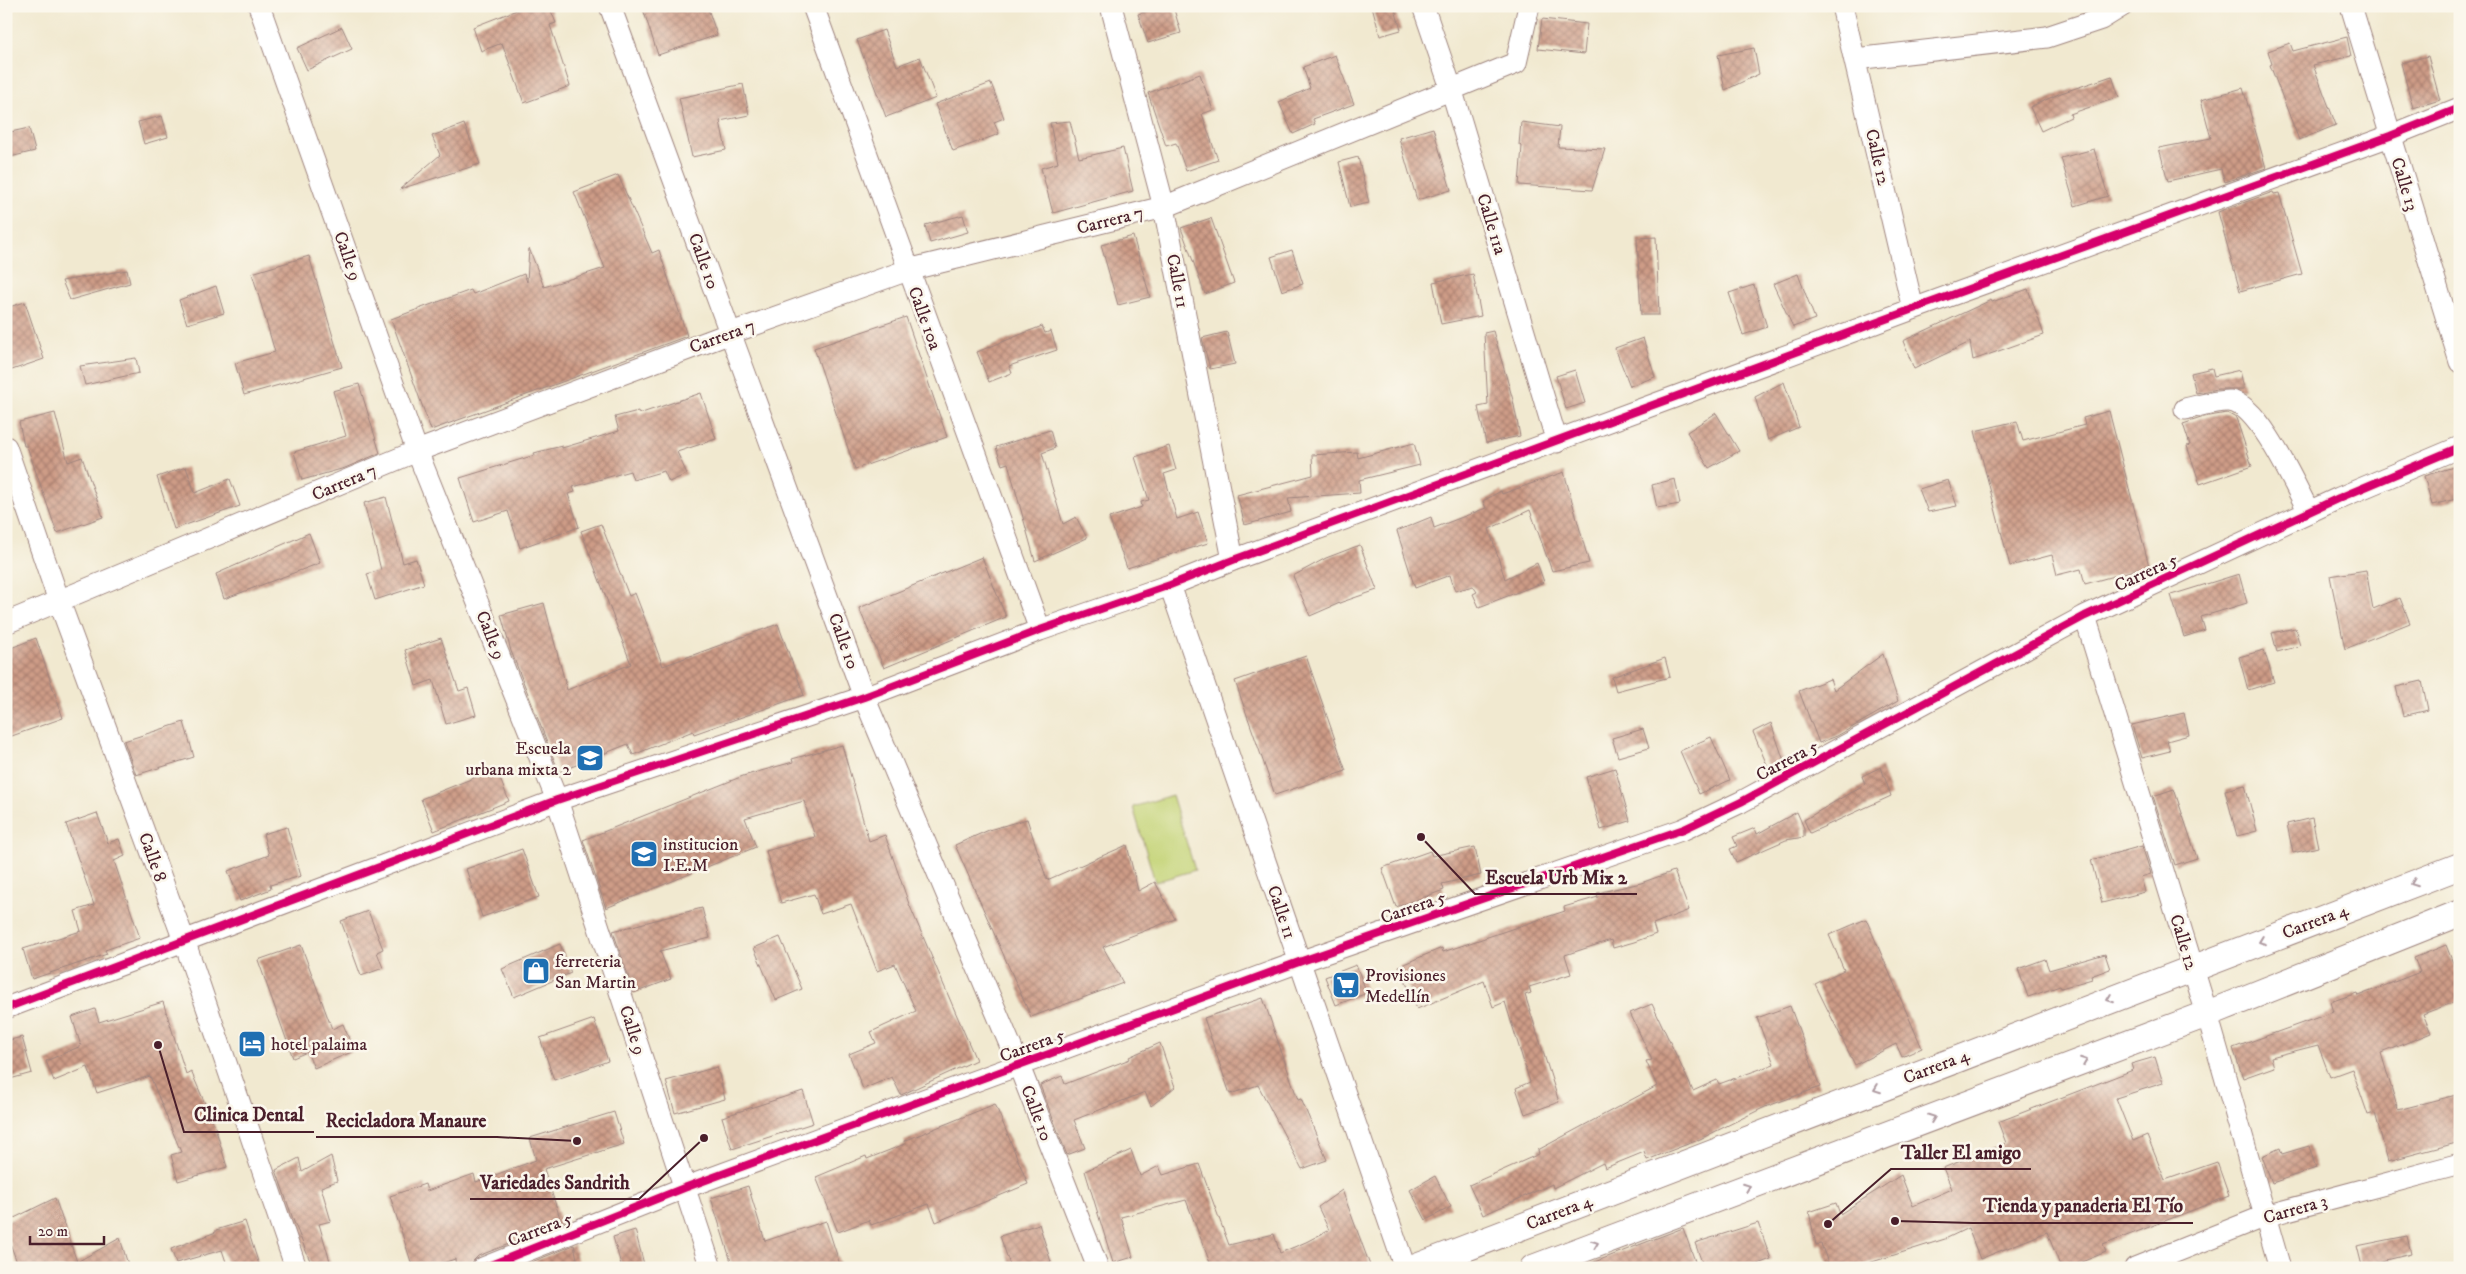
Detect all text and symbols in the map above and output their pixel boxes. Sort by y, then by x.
street label: Calle 12 [1860,127,1894,188]
street label: Calle 13 [2385,155,2423,214]
street label: Calle 11a [1471,191,1511,258]
street label: Carrera 7 [1075,202,1146,240]
street label: Calle 9 [328,229,366,284]
street label: Calle 10 [683,230,723,292]
street label: Calle 11 [1161,252,1193,310]
street label: Calle 10a [903,284,946,353]
street label: Carrera 7 [687,315,758,359]
street label: Carrera 7 [309,459,380,506]
street label: Carrera 5 [2111,549,2182,597]
street label: Calle 9 [470,608,510,663]
street label: Calle 10 [823,610,863,672]
street label: Carrera 5 [1752,735,1823,786]
place label: Escuela urbana mixta 2 [466,738,571,781]
school or university icon: Escuela urbana mixta 2 [575,743,605,773]
street label: Calle 8 [133,830,171,885]
place label: institucion I.E.M [663,834,739,877]
school or university icon: institucion I.E.M [629,839,659,869]
callout: Escuela Urb Mix 2 [1475,860,1637,894]
text: Escuela Urb Mix 2 [1485,867,1628,890]
one-way arrow [2410,877,2419,887]
street label: Calle 11 [1262,883,1300,942]
street label: Carrera 5 [1378,887,1449,929]
street label: Carrera 4 [2279,899,2352,945]
street label: Calle 12 [2164,912,2202,973]
one-way arrow [2258,935,2267,945]
place label: ferreteria San Martin [555,951,637,994]
shop icon: ferreteria San Martin [521,956,551,986]
place label: Provisiones Medellín [1365,965,1446,1008]
supermarket icon: Provisiones Medellín [1331,970,1361,1000]
one-way arrow [2107,993,2115,1003]
street label: Calle 9 [614,1003,650,1058]
street label: Carrera 5 [997,1024,1068,1068]
hotel icon: hotel palaima [237,1029,267,1059]
place label: hotel palaima [271,1034,368,1056]
street label: Carrera 4 [1900,1044,1973,1090]
one-way arrow [2079,1057,2087,1067]
street label: Calle 10 [1015,1082,1057,1144]
one-way arrow [1873,1083,1882,1093]
callout: Clinica Dental [184,1098,314,1132]
callout: Recicladora Manaure [316,1103,497,1137]
text: Clinica Dental [194,1104,304,1127]
text: Recicladora Manaure [326,1110,487,1133]
one-way arrow [1927,1114,1935,1124]
callout: Taller El amigo [1891,1135,2031,1169]
text: Taller El amigo [1900,1142,2021,1165]
callout: Variedades Sandrith [470,1165,639,1199]
text: Variedades Sandrith [479,1172,631,1195]
one-way arrow [1742,1183,1751,1193]
callout: Tienda y panaderia El Tío [1973,1189,2193,1223]
street label: Carrera 4 [1523,1190,1596,1236]
street label: Carrera 3 [2261,1190,2330,1230]
text: Tienda y panaderia El Tío [1982,1195,2183,1218]
street label: Carrera 5 [505,1208,576,1252]
scale bar [30,1214,104,1246]
text: 20 m [38,1222,68,1241]
one-way arrow [1590,1240,1598,1250]

